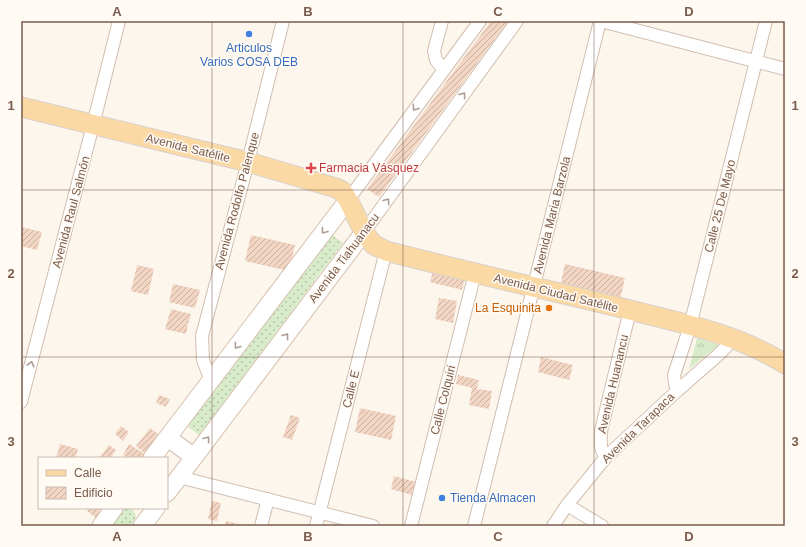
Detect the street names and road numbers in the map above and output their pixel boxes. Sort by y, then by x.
street label: Avenida Rodolfo Palenque [212,130,262,271]
street label: Avenida Satélite [144,131,232,165]
street label: Avenida Raul Salmón [49,155,93,269]
street label: Avenida Maria Barzola [531,155,573,275]
street label: Calle 25 De Mayo [702,158,738,254]
street label: Avenida Tiahuanacu [306,210,382,306]
street label: Avenida Ciudad Satélite [492,271,620,315]
street label: Avenida Huanancu [595,333,631,435]
street label: Calle Colquiri [428,364,458,436]
street label: Calle E [340,369,362,409]
street label: Avenida Tarapaca [599,390,677,466]

